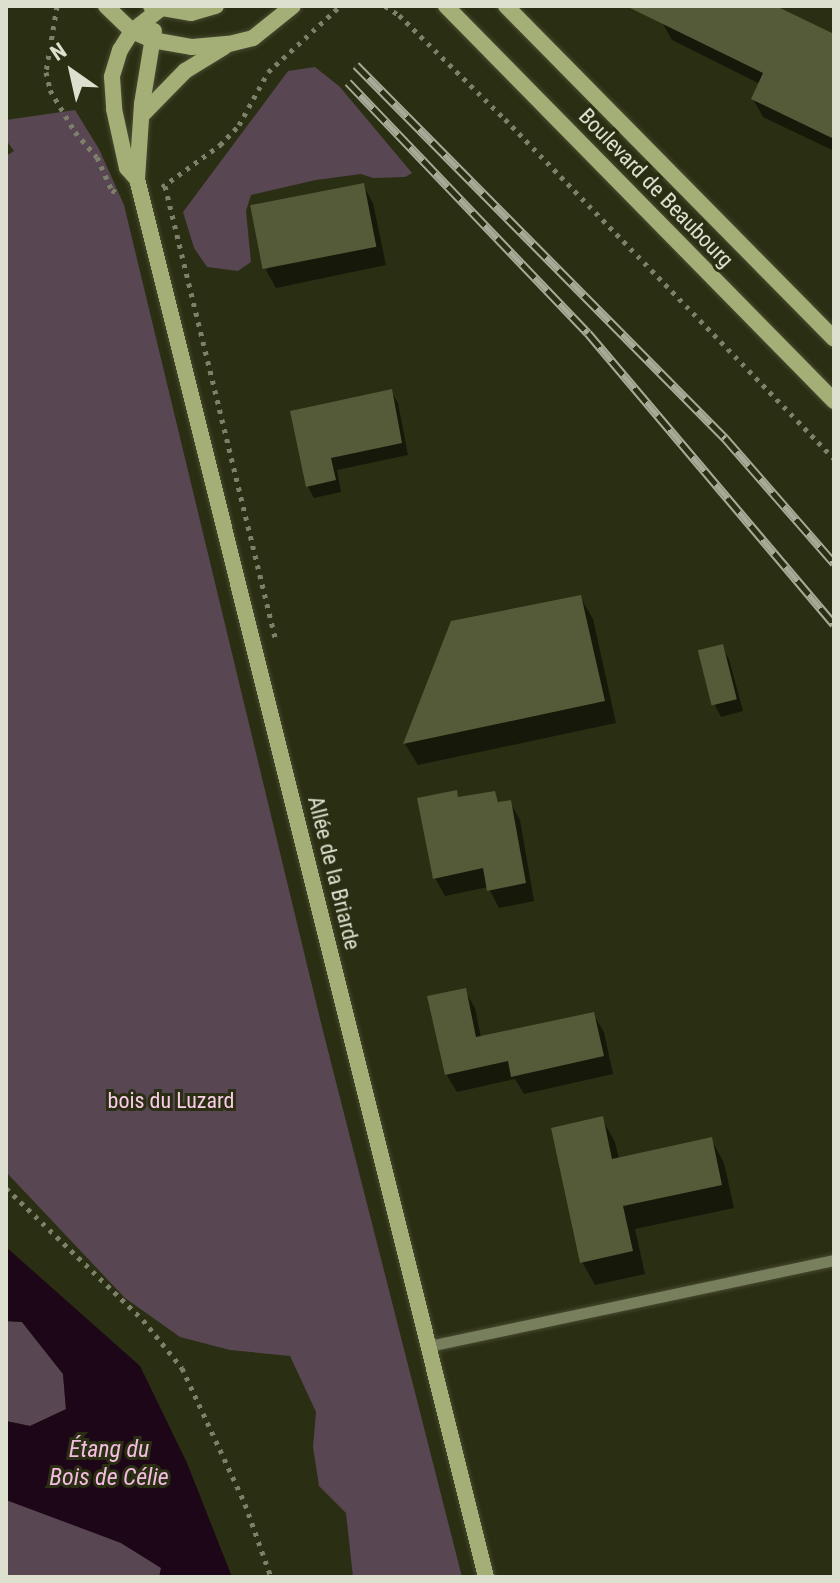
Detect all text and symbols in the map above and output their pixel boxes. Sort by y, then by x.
north arrow [32,32,112,112]
text: N [46,38,71,66]
street label: Boulevard de Beaubourg [573,103,739,273]
street label: Allée de la Briarde [302,793,366,953]
park label: bois du Luzard [108,1088,234,1114]
water label: Étang du Bois de Célie [49,1436,169,1492]

